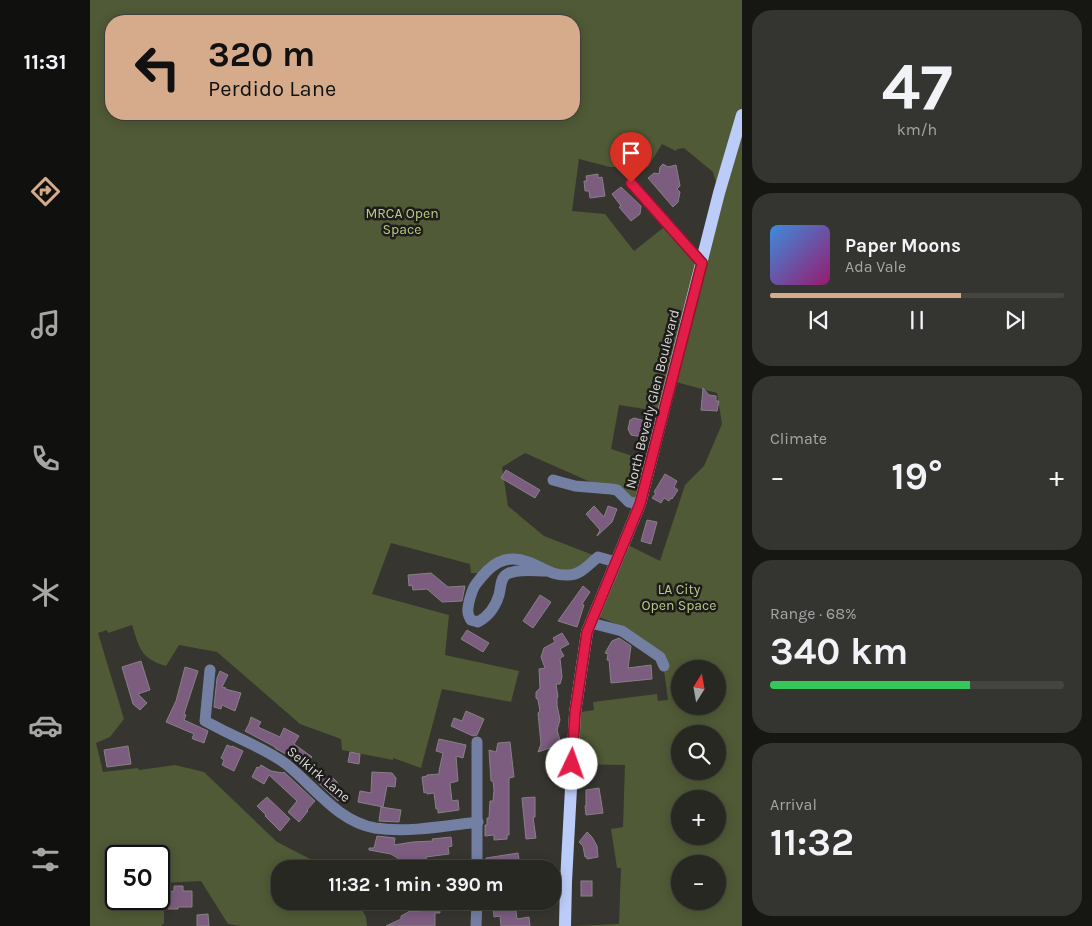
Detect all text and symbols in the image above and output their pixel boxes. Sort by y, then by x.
text: 320 m [208,34,315,75]
icon: left [125,35,190,100]
text: 11:31 [23,49,67,75]
text: 47 [881,49,953,125]
text: Perdido Lane [208,76,336,102]
text: km/h [897,120,937,139]
pin [610,132,652,183]
icon: arrive [617,139,645,167]
icon: directions [28,174,63,209]
park label: MRCA Open Space [365,205,439,238]
text: Paper Moons [845,235,961,257]
text: Ada Vale [845,257,906,276]
icon: previous [805,306,833,334]
icon: pause [903,306,931,334]
icon: next [1001,306,1029,334]
icon: music [28,307,63,342]
street label: North Beverly Glen Boulevard [622,308,683,491]
text: Climate [770,429,827,448]
icon: phone [28,441,63,476]
text: 19° [891,454,943,499]
text: − [770,460,785,493]
text: + [1049,460,1064,493]
icon: climate [28,575,63,610]
park label: LA City Open Space [642,581,716,614]
text: Range · 68% [770,604,857,623]
text: 340 km [770,629,908,674]
north arrow [671,660,726,715]
map controls [671,660,726,910]
icon: car [28,708,63,743]
button: search [671,725,726,780]
position arrow [545,737,597,789]
street label: Selkirk Lane [283,743,354,806]
button: + [671,790,726,845]
text: Arrival [770,795,817,814]
text: 11:32 [770,820,854,865]
icon: filters [28,842,63,877]
speed limit sign: 50 [105,845,170,910]
button: − [671,855,726,910]
text: 11:32 · 1 min · 390 m [328,874,504,896]

